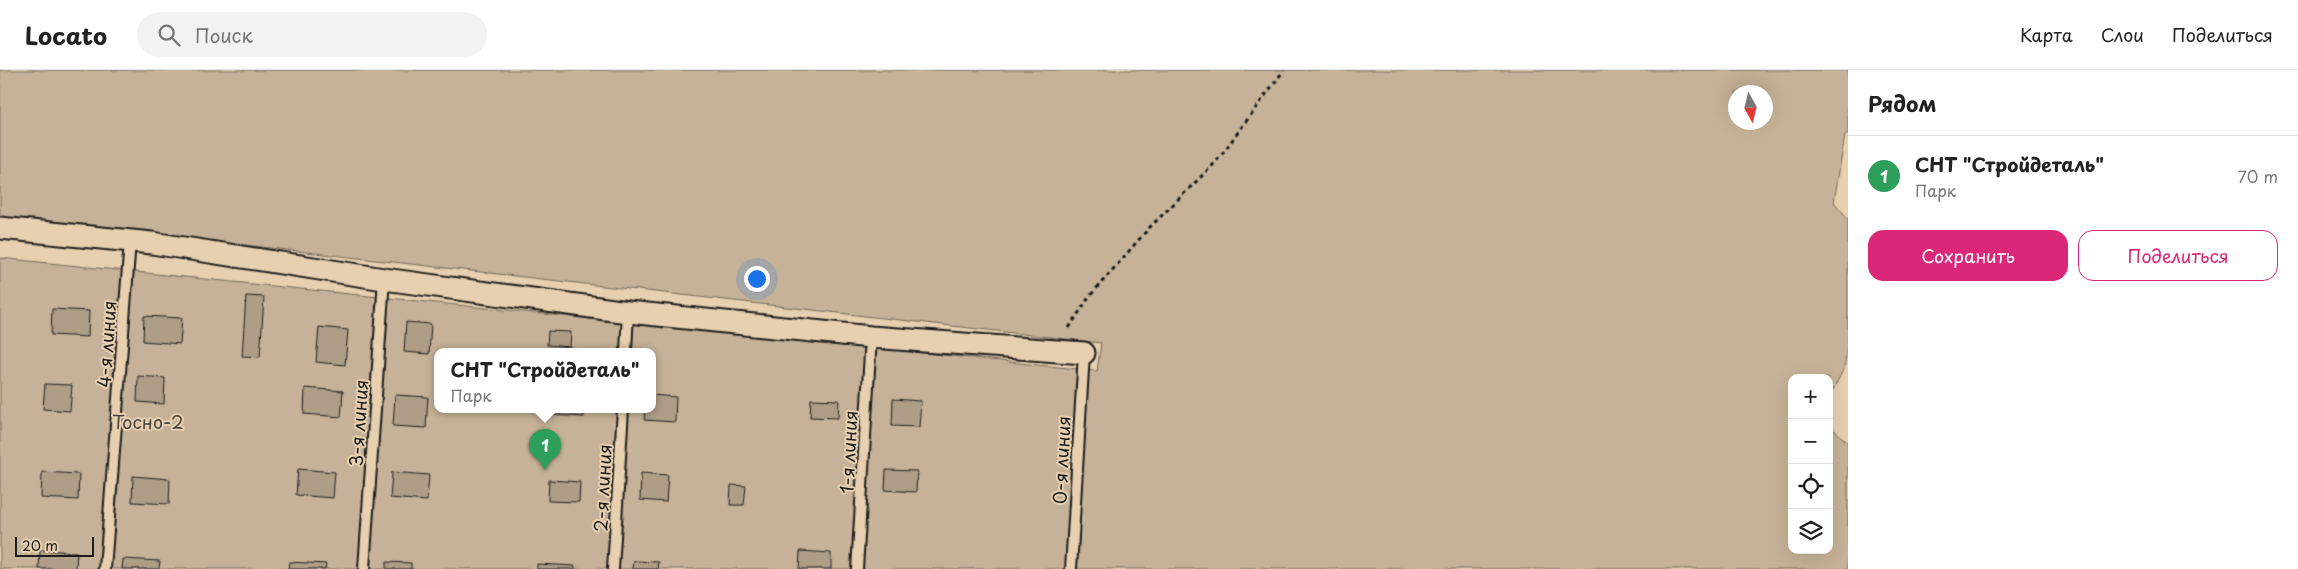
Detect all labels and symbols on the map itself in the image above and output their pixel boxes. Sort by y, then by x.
north arrow [1728,85,1773,130]
your location [744,266,770,292]
street label: 4-я линия [89,300,123,388]
street label: 3-я линия [341,379,375,467]
park label: Тосно-2 [112,408,184,435]
street label: 1-я линия [832,410,864,494]
street label: 0-я линия [1045,415,1077,505]
pin: 1 [529,429,561,470]
street label: 2-я линия [586,443,618,533]
scale bar [15,534,94,557]

